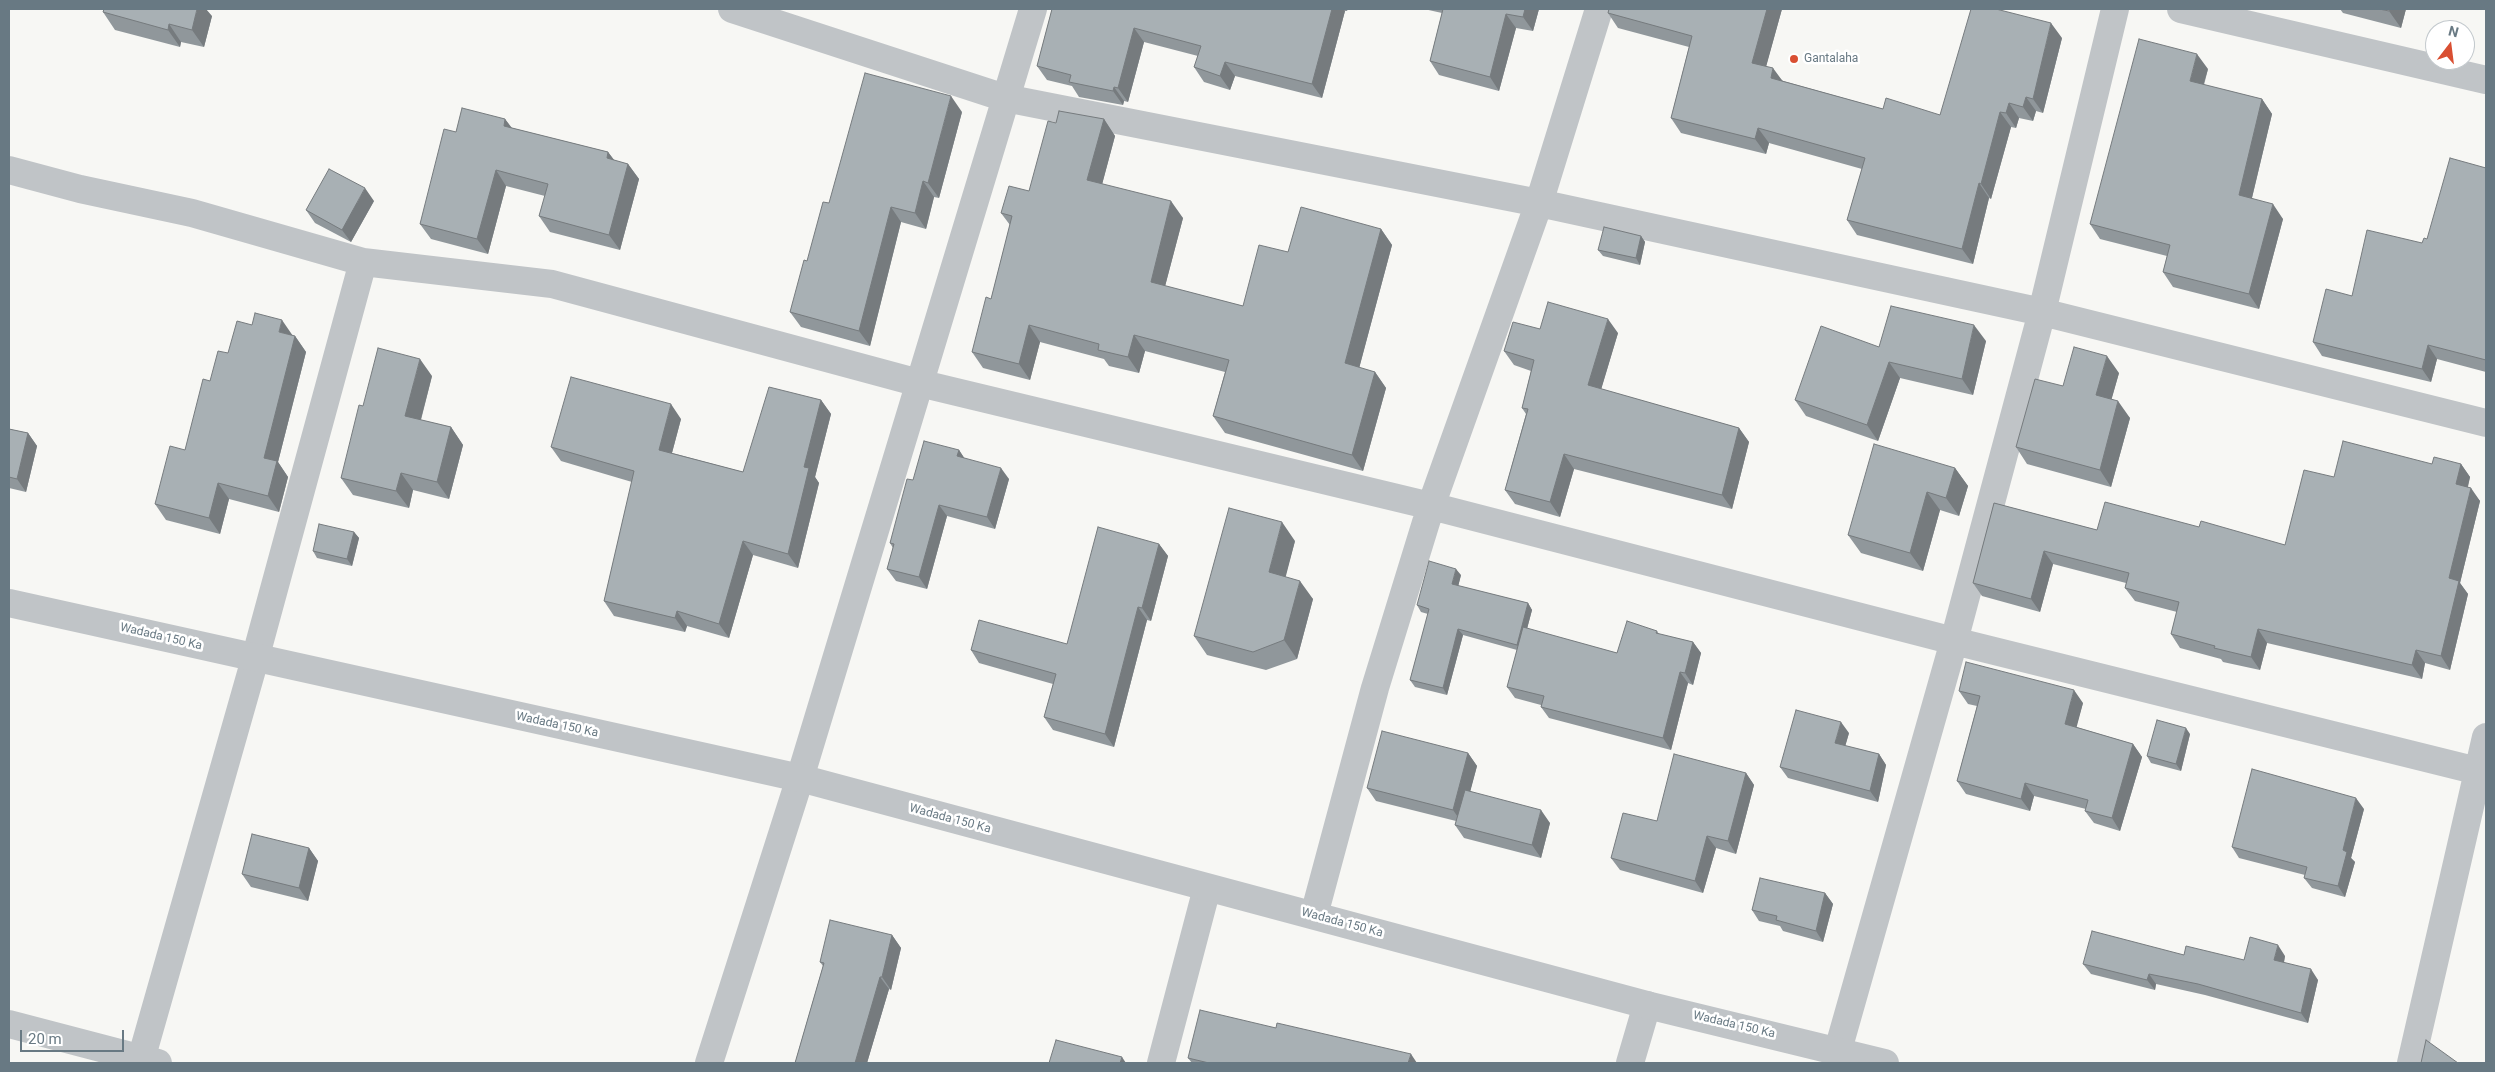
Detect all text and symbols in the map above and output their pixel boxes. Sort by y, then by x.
north arrow [2425,20,2475,70]
text: N [2447,22,2460,40]
place label: Gantalaha [1804,52,1858,66]
marker: Gantalaha [1788,53,1800,65]
street label: Wadada 150 Ka [119,621,203,653]
street label: Wadada 150 Ka [515,709,599,741]
street label: Wadada 150 Ka [908,801,992,837]
street label: Wadada 150 Ka [1300,905,1384,941]
street label: Wadada 150 Ka [1692,1009,1776,1041]
scale bar [22,1020,126,1052]
text: 20 m [28,1030,62,1048]

